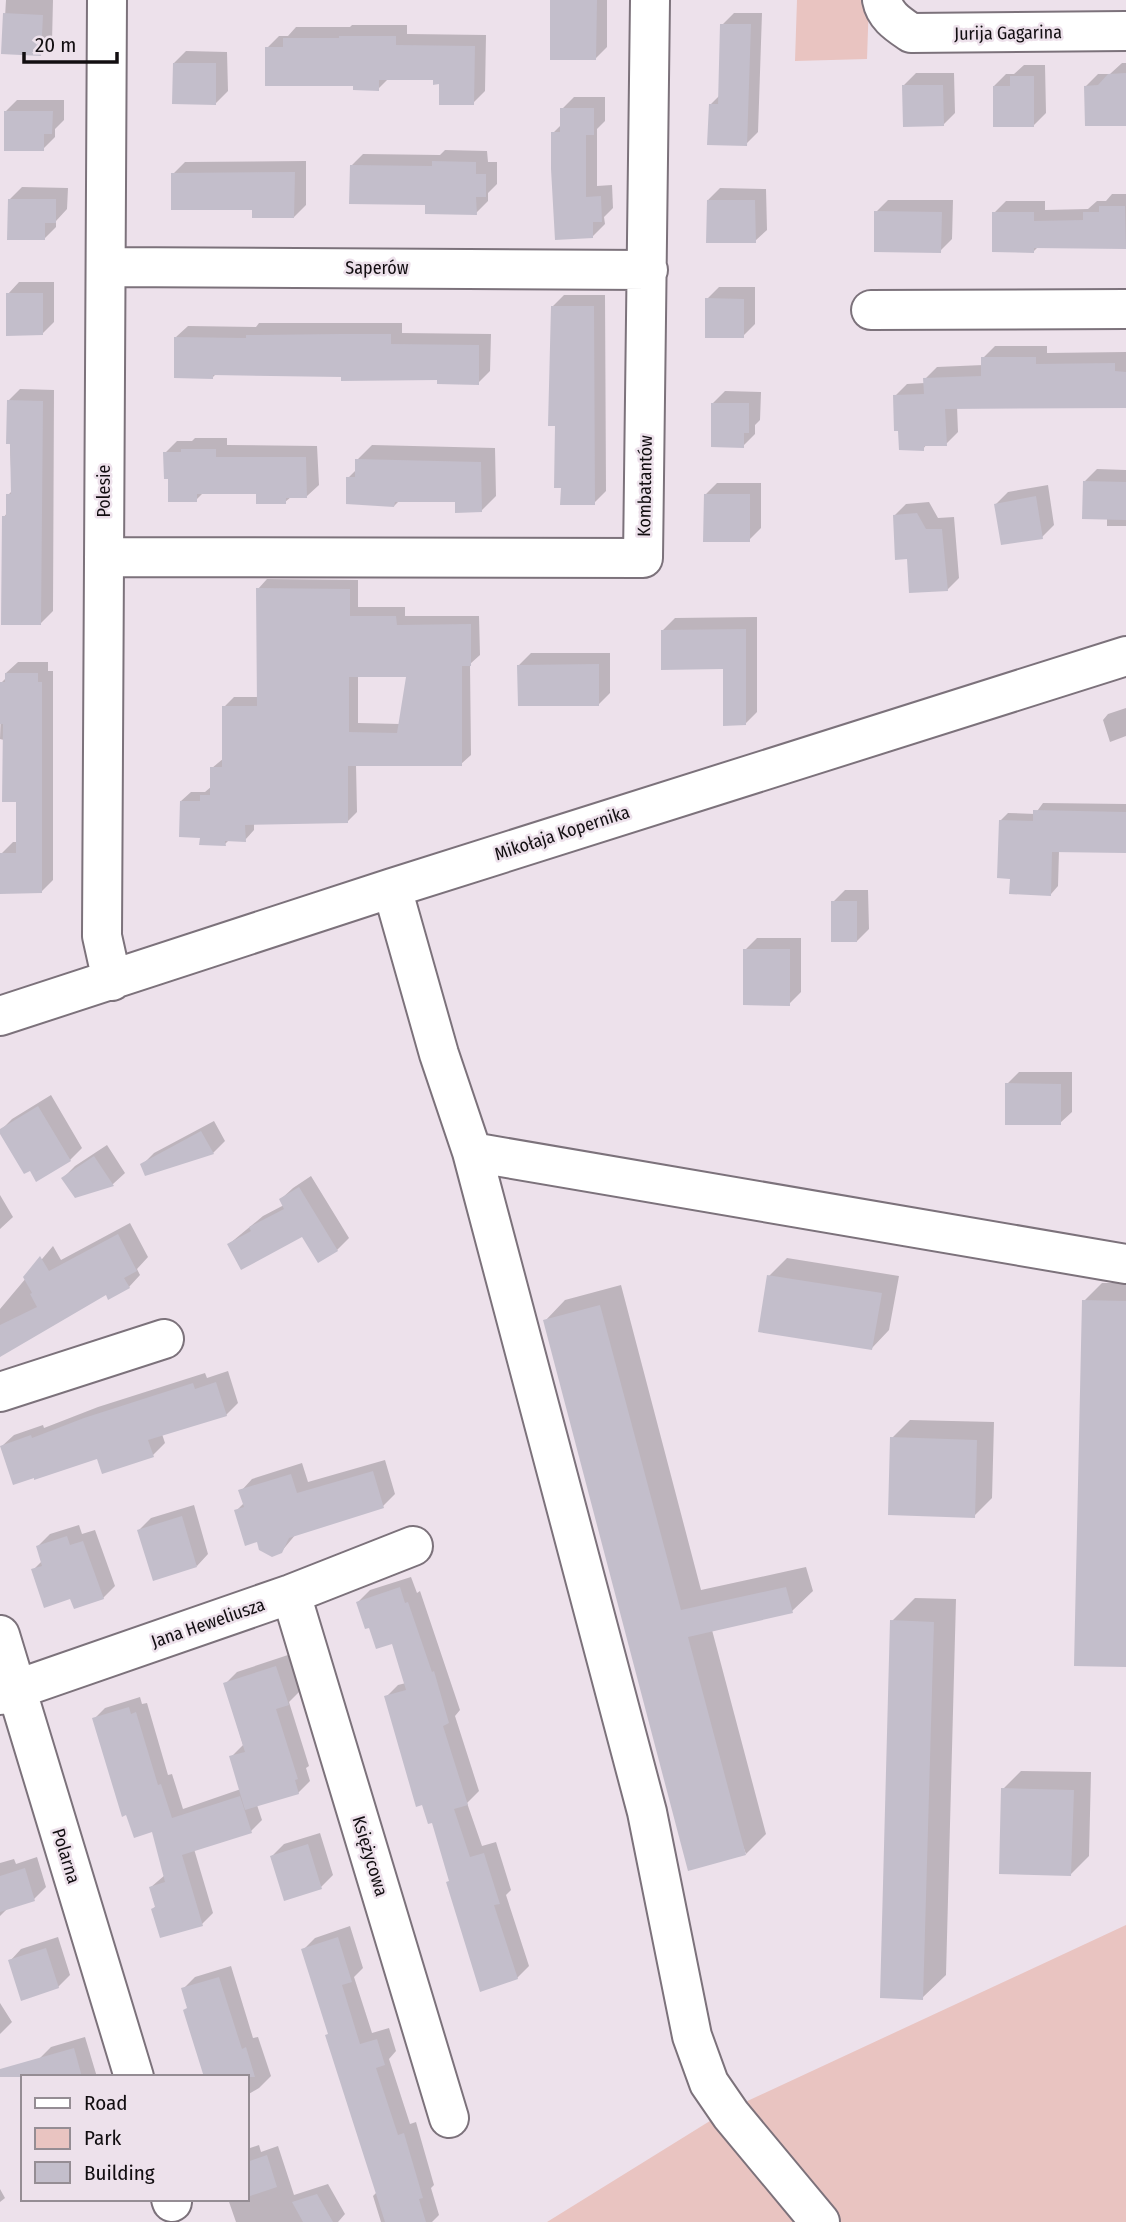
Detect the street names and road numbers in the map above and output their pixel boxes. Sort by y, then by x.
street label: Jurija Gagarina [954,21,1062,45]
street label: Saperów [345,257,409,279]
street label: Kombatantów [633,435,657,537]
street label: Polesie [93,464,115,518]
street label: Mikołaja Kopernika [492,801,633,865]
street label: Jana Heweliusza [148,1593,268,1653]
street label: Księżycowa [347,1813,393,1899]
street label: Polarna [47,1826,85,1886]

